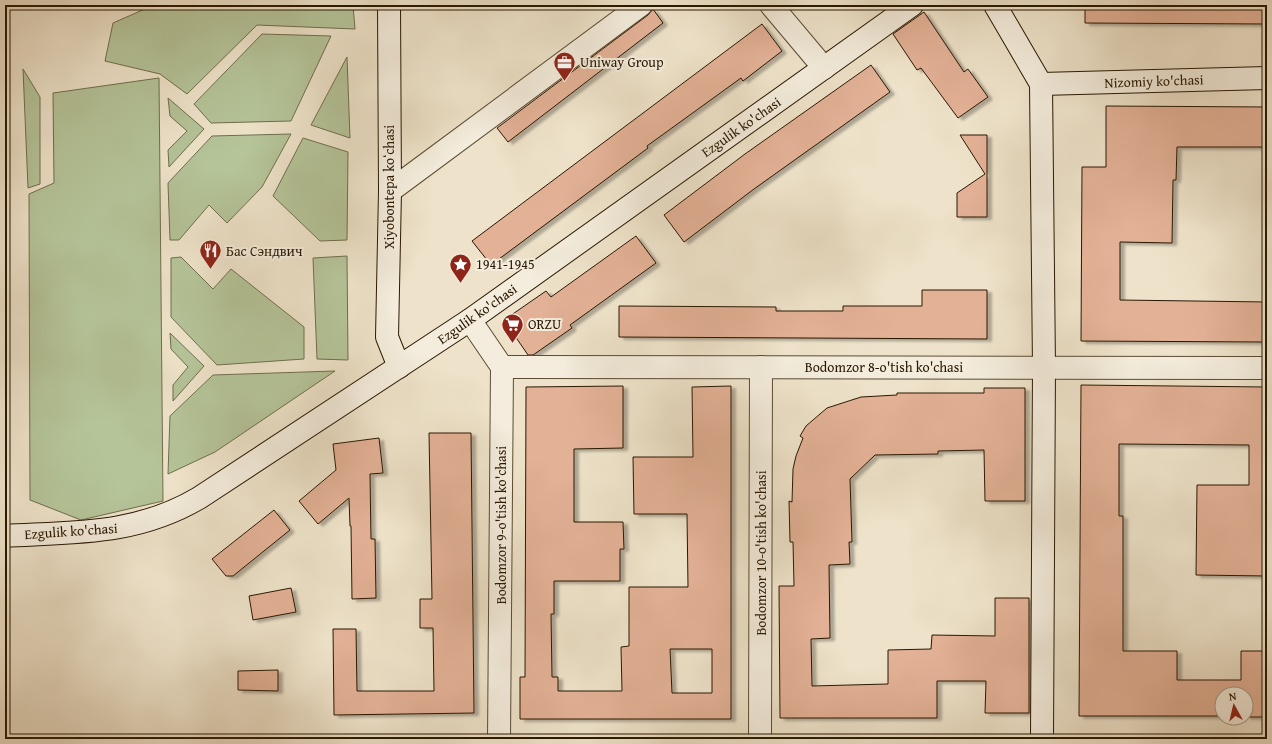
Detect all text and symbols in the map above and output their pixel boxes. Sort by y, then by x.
office icon: Uniway Group [551,49,577,82]
place label: Uniway Group [580,52,664,72]
street label: Nizomiy ko'chasi [1104,69,1204,93]
street label: Ezgulik ko'chasi [697,92,785,162]
street label: Xiyobontepa koʻchasi [379,125,399,249]
restaurant icon: Бас Сэндвич [197,238,223,271]
place label: Бас Сэндвич [226,241,303,261]
place icon: 1941-1945 [448,251,474,284]
place label: 1941-1945 [476,254,535,274]
street label: Ezgulik ko'chasi [433,279,521,349]
supermarket icon: ORZU [500,311,526,344]
place label: ORZU [528,314,561,334]
street label: Bodomzor 8-o'tish ko'chasi [805,357,963,377]
street label: Bodomzor 9-o'tish ko'chasi [491,446,511,604]
street label: Bodomzor 10-o'tish ko'chasi [751,470,771,636]
street label: Ezgulik ko'chasi [24,518,118,544]
north arrow [1214,686,1254,726]
text: N [1228,688,1238,705]

